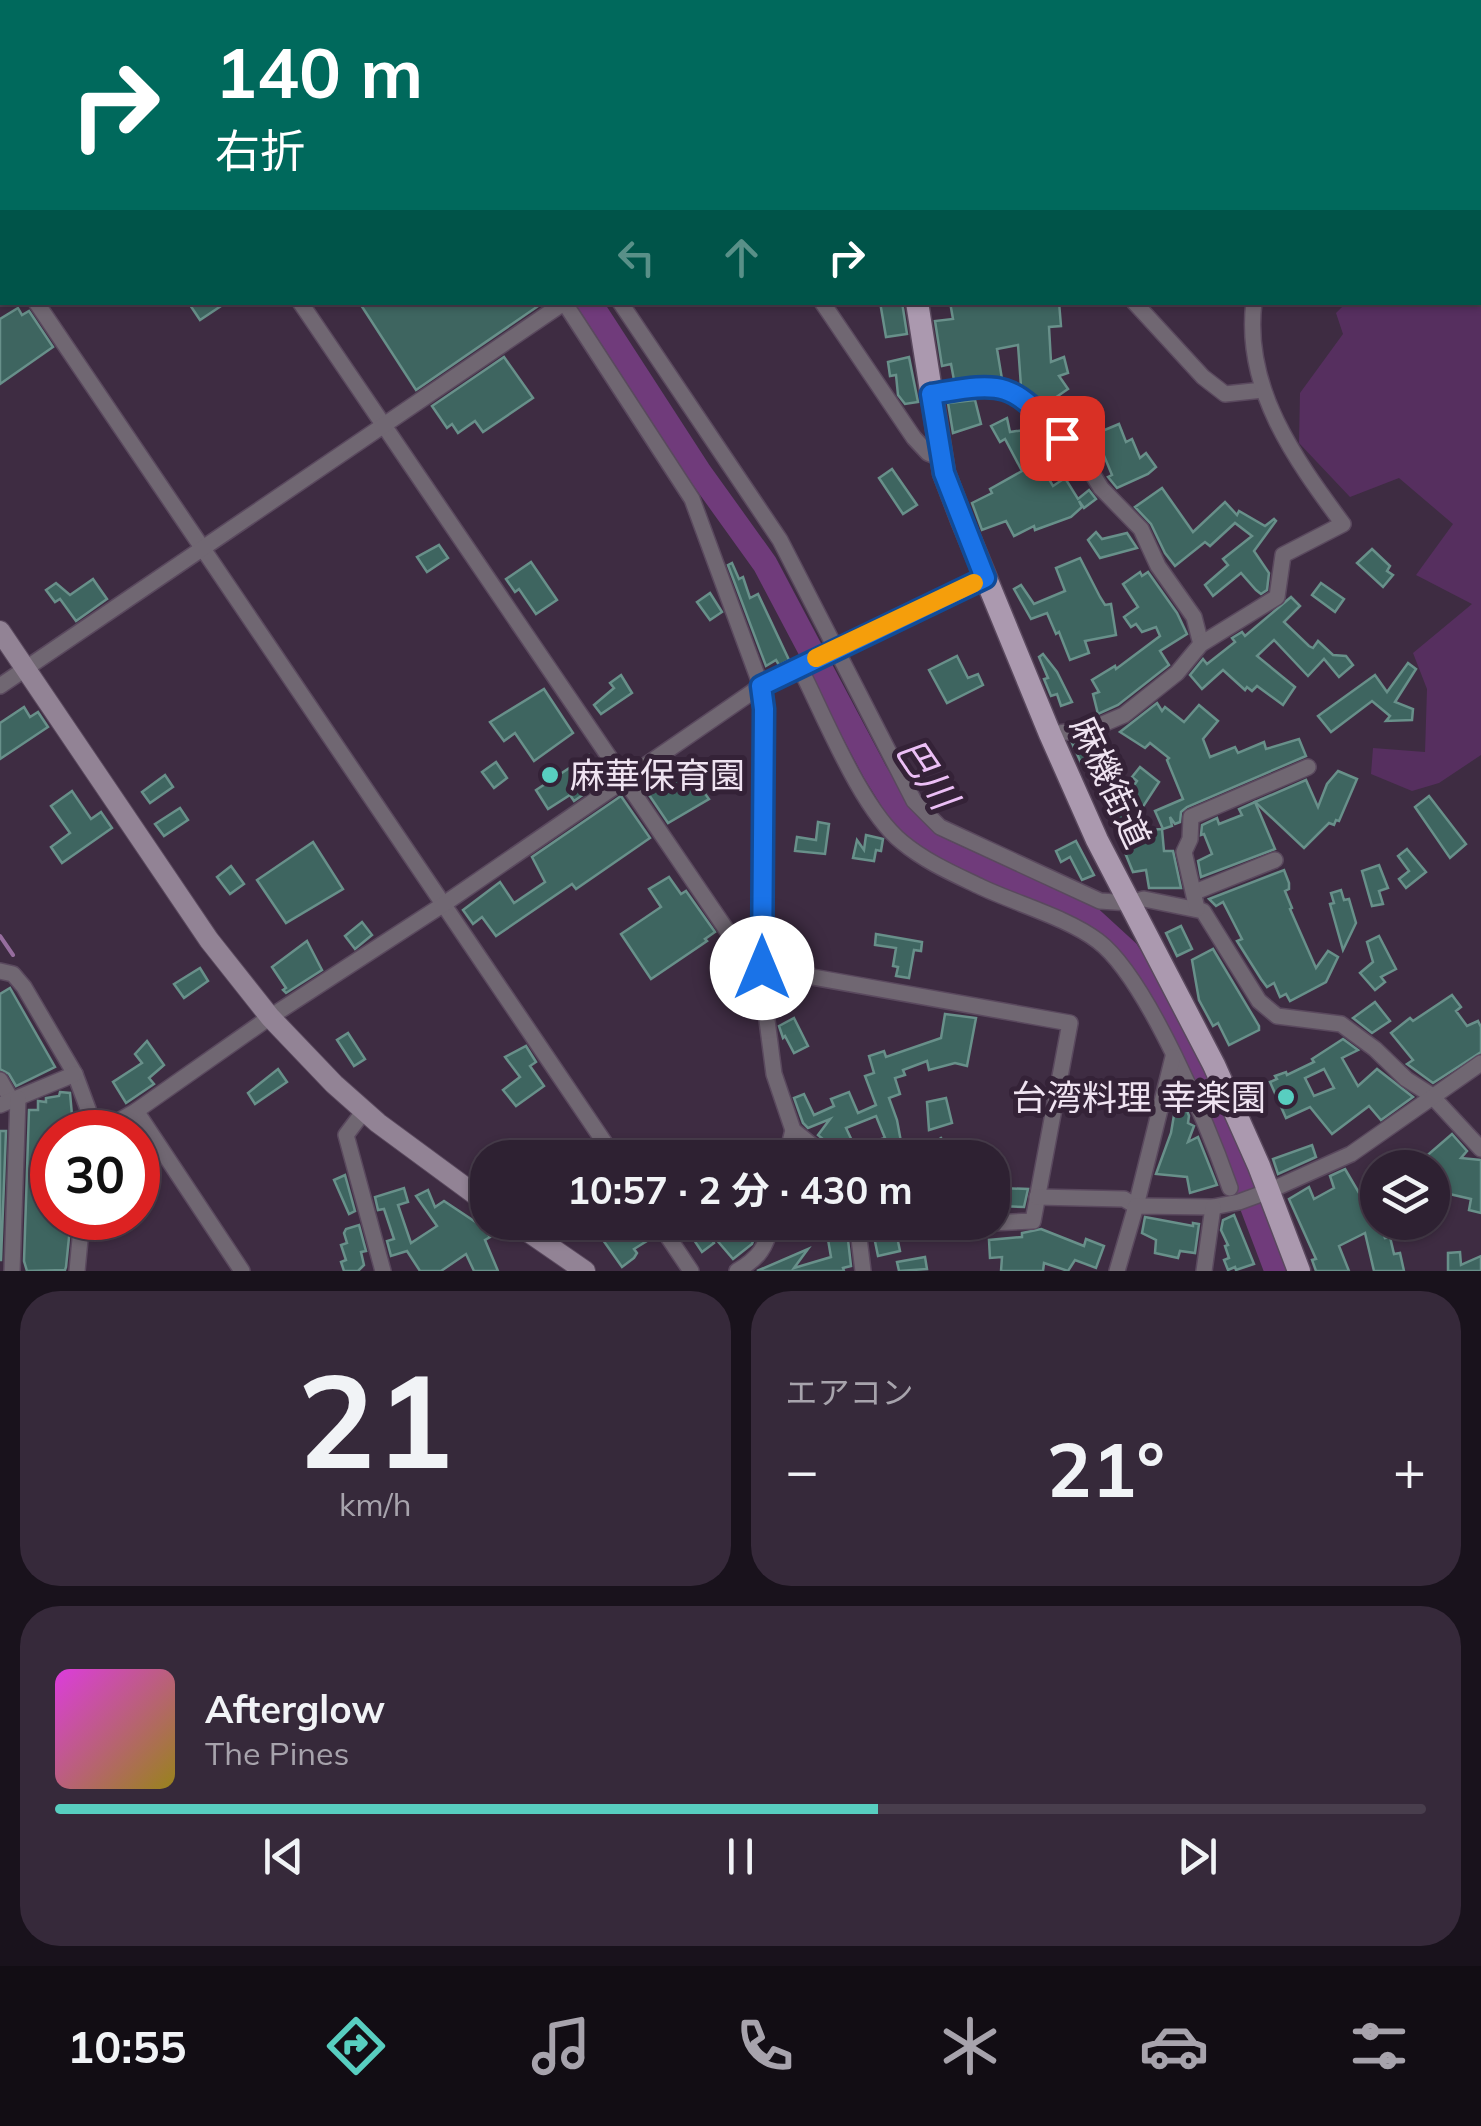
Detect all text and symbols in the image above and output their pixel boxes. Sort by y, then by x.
text: 140 m [215,28,423,116]
icon: right [50,40,180,170]
text: 右折 [215,122,305,178]
icon: left [609,230,664,285]
icon: ahead [714,230,769,285]
icon: right [819,230,874,285]
pin [1020,396,1105,481]
icon: arrive [1035,411,1090,466]
street label: 麻機街道 [1061,709,1161,855]
water label: 巴川 [886,728,970,821]
place label: 麻華保育園 [570,753,745,797]
marker: 麻華保育園 [539,764,561,786]
position arrow [710,916,814,1020]
place label: 台湾料理 幸楽園 [1012,1075,1266,1119]
marker: 台湾料理 幸楽園 [1275,1086,1297,1108]
speed limit sign: 30 [30,1110,160,1240]
map controls [1360,1150,1450,1240]
button: layers [1360,1150,1450,1240]
text: 10:57 · 2 分 · 430 m [567,1166,913,1214]
text: 21 [297,1337,453,1501]
text: エアコン [786,1372,914,1412]
text: 21° [1047,1422,1165,1516]
text: − [786,1435,819,1504]
text: + [1393,1435,1426,1504]
text: km/h [339,1484,411,1524]
text: Afterglow [205,1685,385,1733]
text: The Pines [205,1733,349,1773]
icon: previous [256,1829,311,1884]
icon: pause [713,1829,768,1884]
icon: next [1170,1829,1225,1884]
icon: directions [321,2011,391,2081]
icon: music [526,2011,596,2081]
icon: phone [730,2011,800,2081]
icon: climate [935,2011,1005,2081]
icon: car [1139,2011,1209,2081]
icon: filters [1344,2011,1414,2081]
text: 10:55 [67,2018,186,2074]

